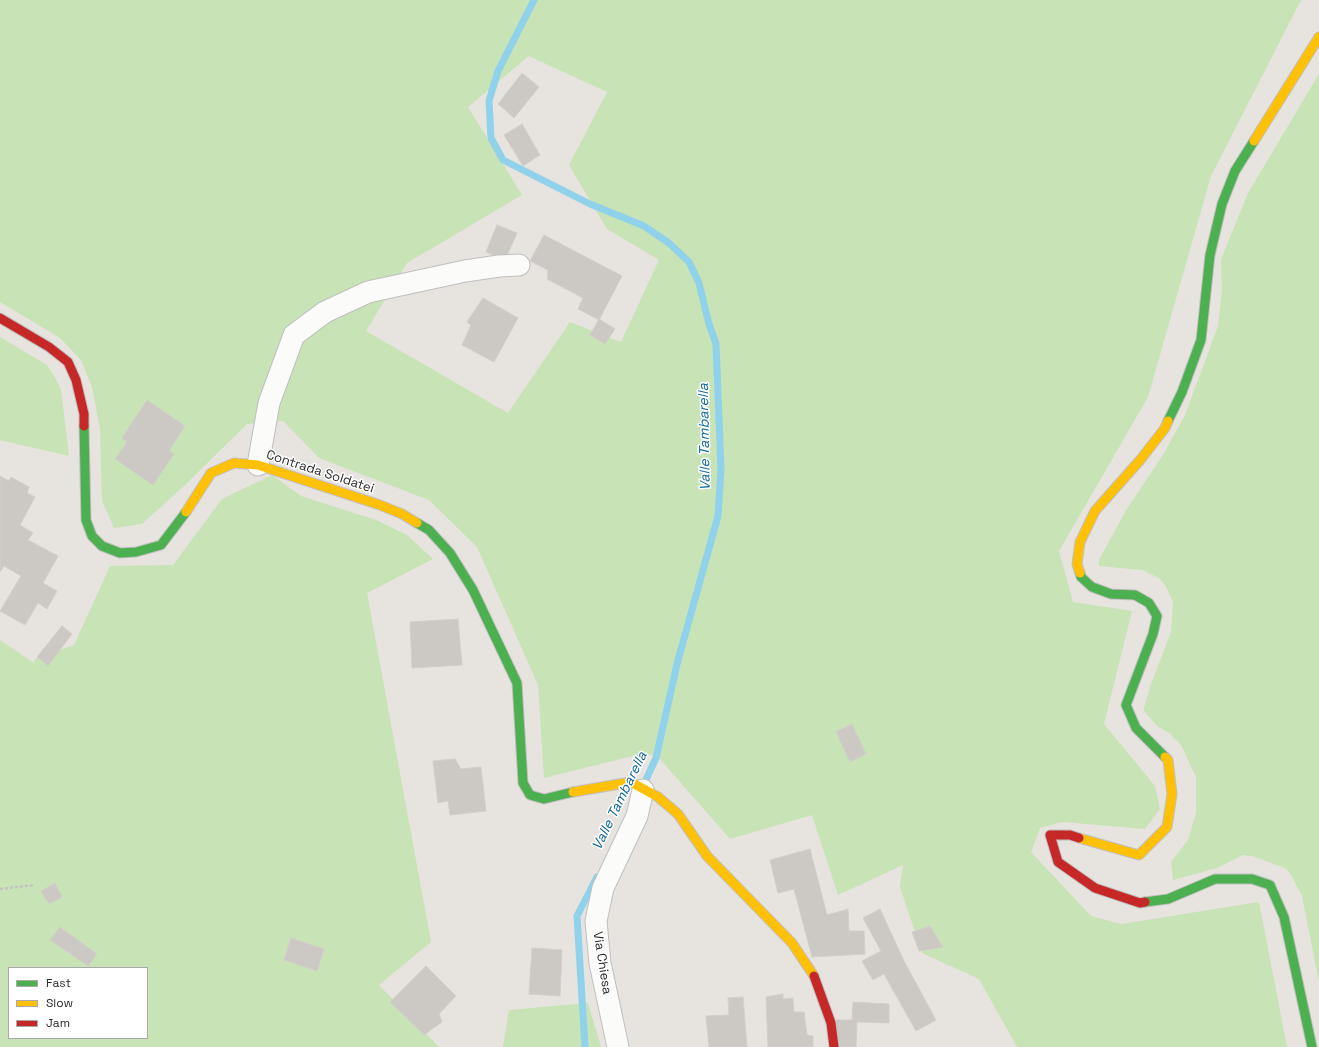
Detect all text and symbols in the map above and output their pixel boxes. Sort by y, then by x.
water label: Valle Tambarella [696,383,714,491]
street label: Contrada Soldatei [264,447,376,497]
water label: Valle Tambarella [589,749,651,853]
street label: Via Chiesa [589,930,615,996]
legend [8,967,148,1039]
text: Fast [46,975,71,991]
text: Slow [46,995,73,1011]
text: Jam [46,1015,70,1031]

